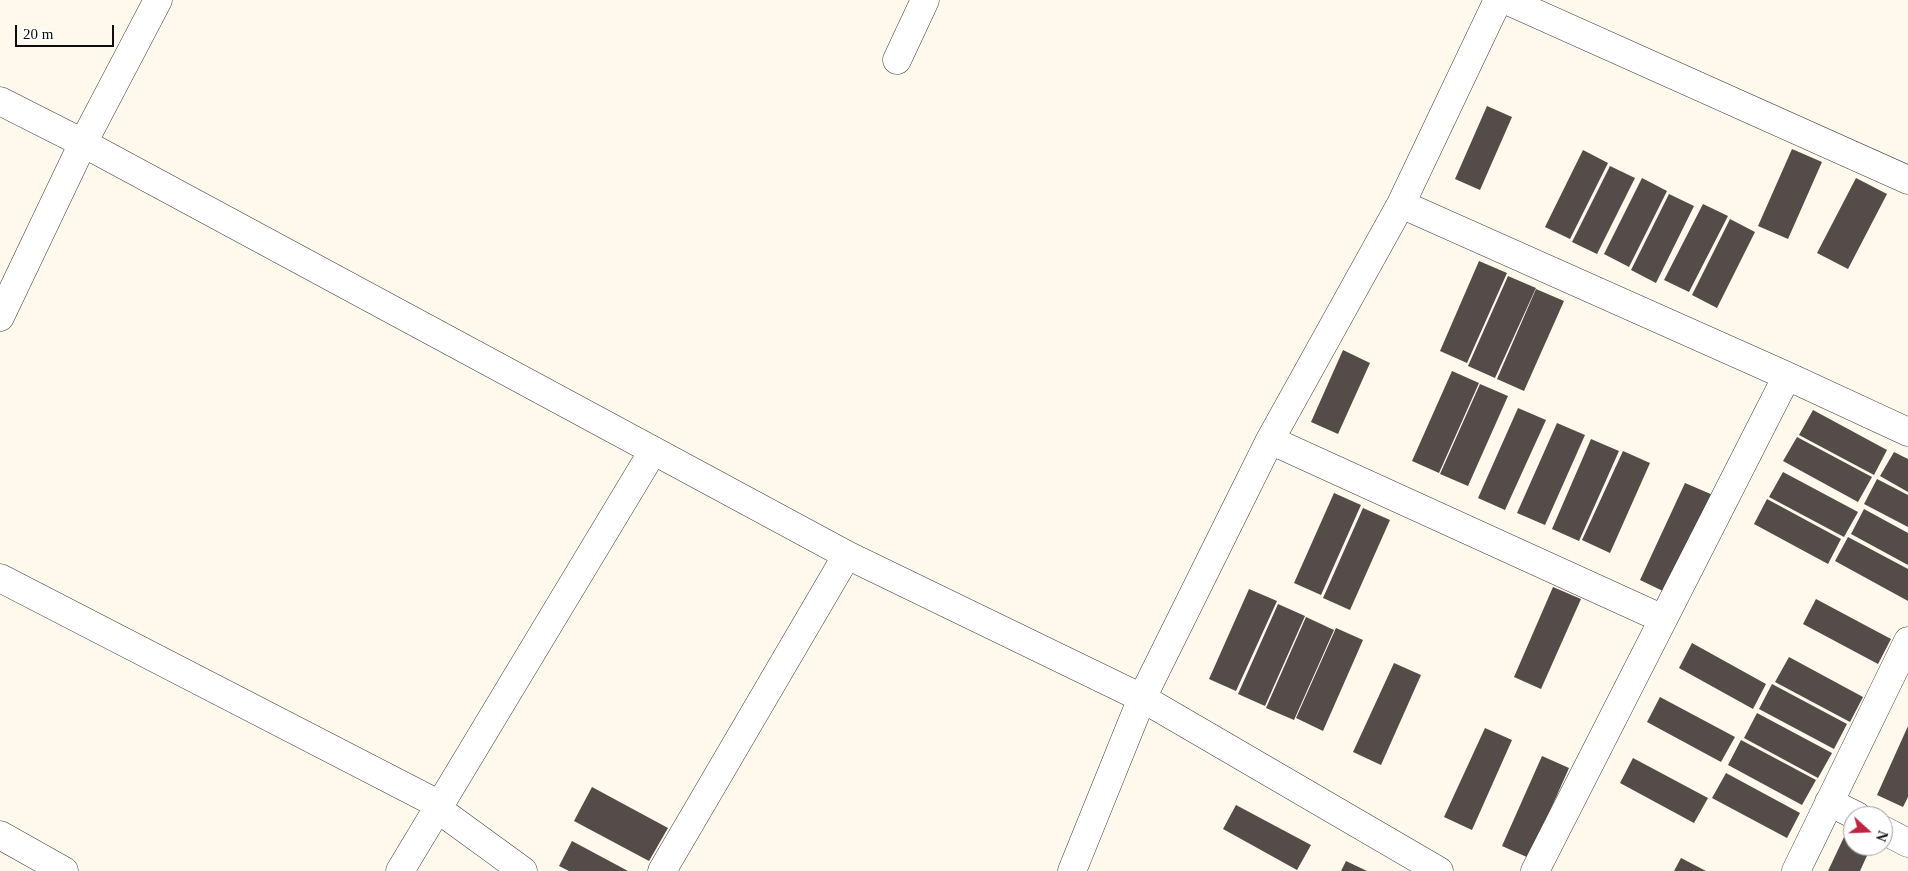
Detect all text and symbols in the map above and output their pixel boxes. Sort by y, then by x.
scale bar [18,15,116,47]
text: 20 m [23,26,53,42]
north arrow [1843,806,1893,856]
text: N [1873,829,1890,843]

